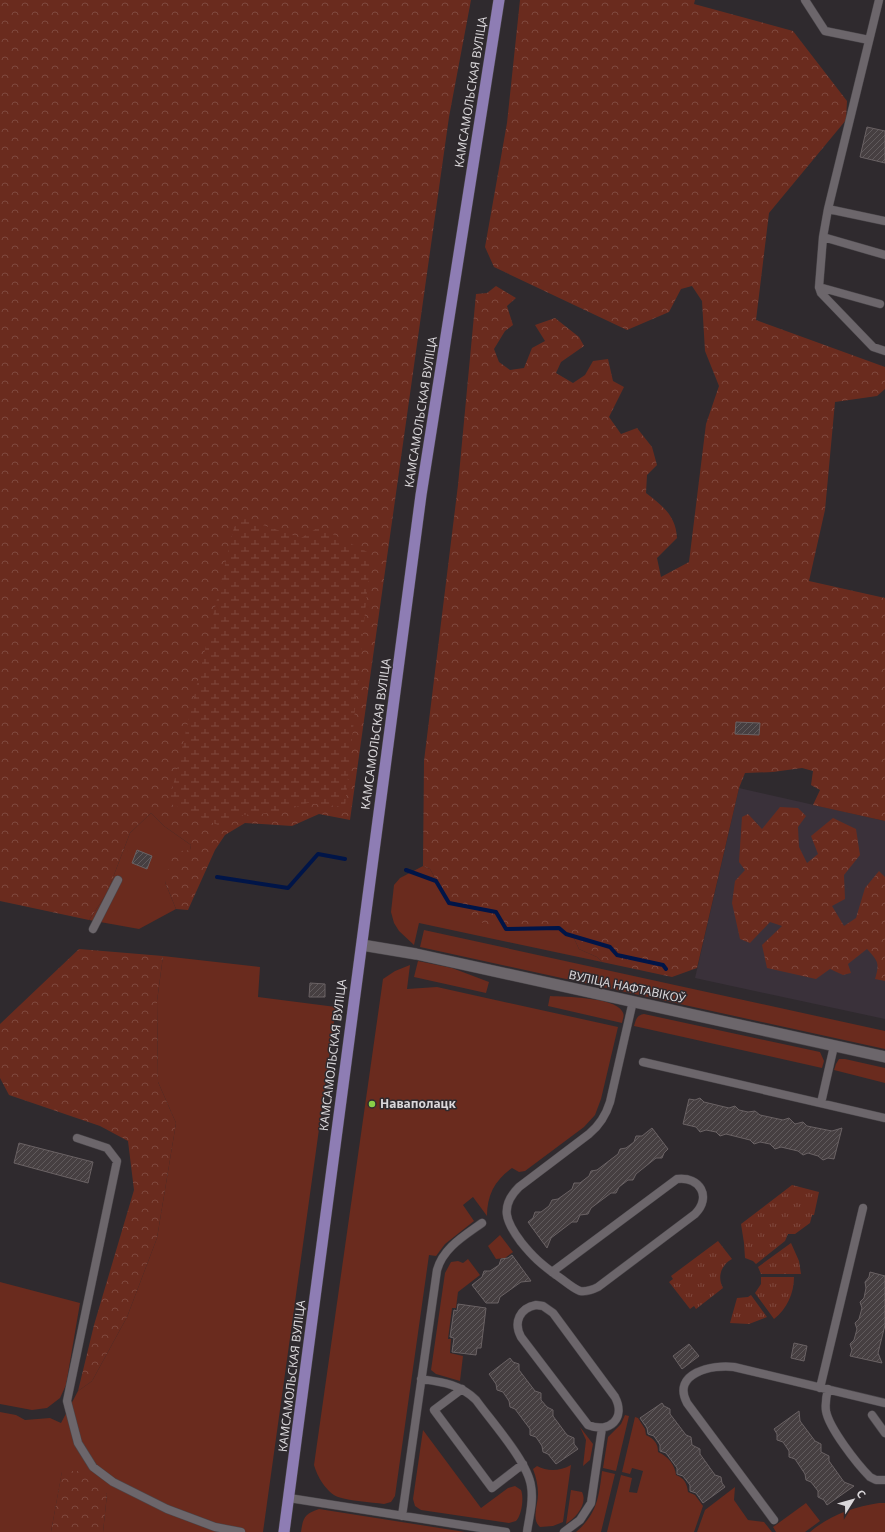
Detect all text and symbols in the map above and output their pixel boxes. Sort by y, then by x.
street label: КАМСАМОЛЬСКАЯ ВУЛІЦА [450,15,491,169]
street label: КАМСАМОЛЬСКАЯ ВУЛІЦА [400,335,441,489]
street label: КАМСАМОЛЬСКАЯ ВУЛІЦА [356,657,395,811]
street label: ВУЛІЦА НАФТАВІКОЎ [567,966,688,1007]
street label: КАМСАМОЛЬСКАЯ ВУЛІЦА [315,978,350,1132]
place label: Наваполацк [380,1095,456,1112]
marker: Наваполацк [367,1099,377,1109]
street label: КАМСАМОЛЬСКАЯ ВУЛІЦА [274,1299,309,1453]
north arrow [833,1480,873,1520]
text: С [853,1486,870,1501]

